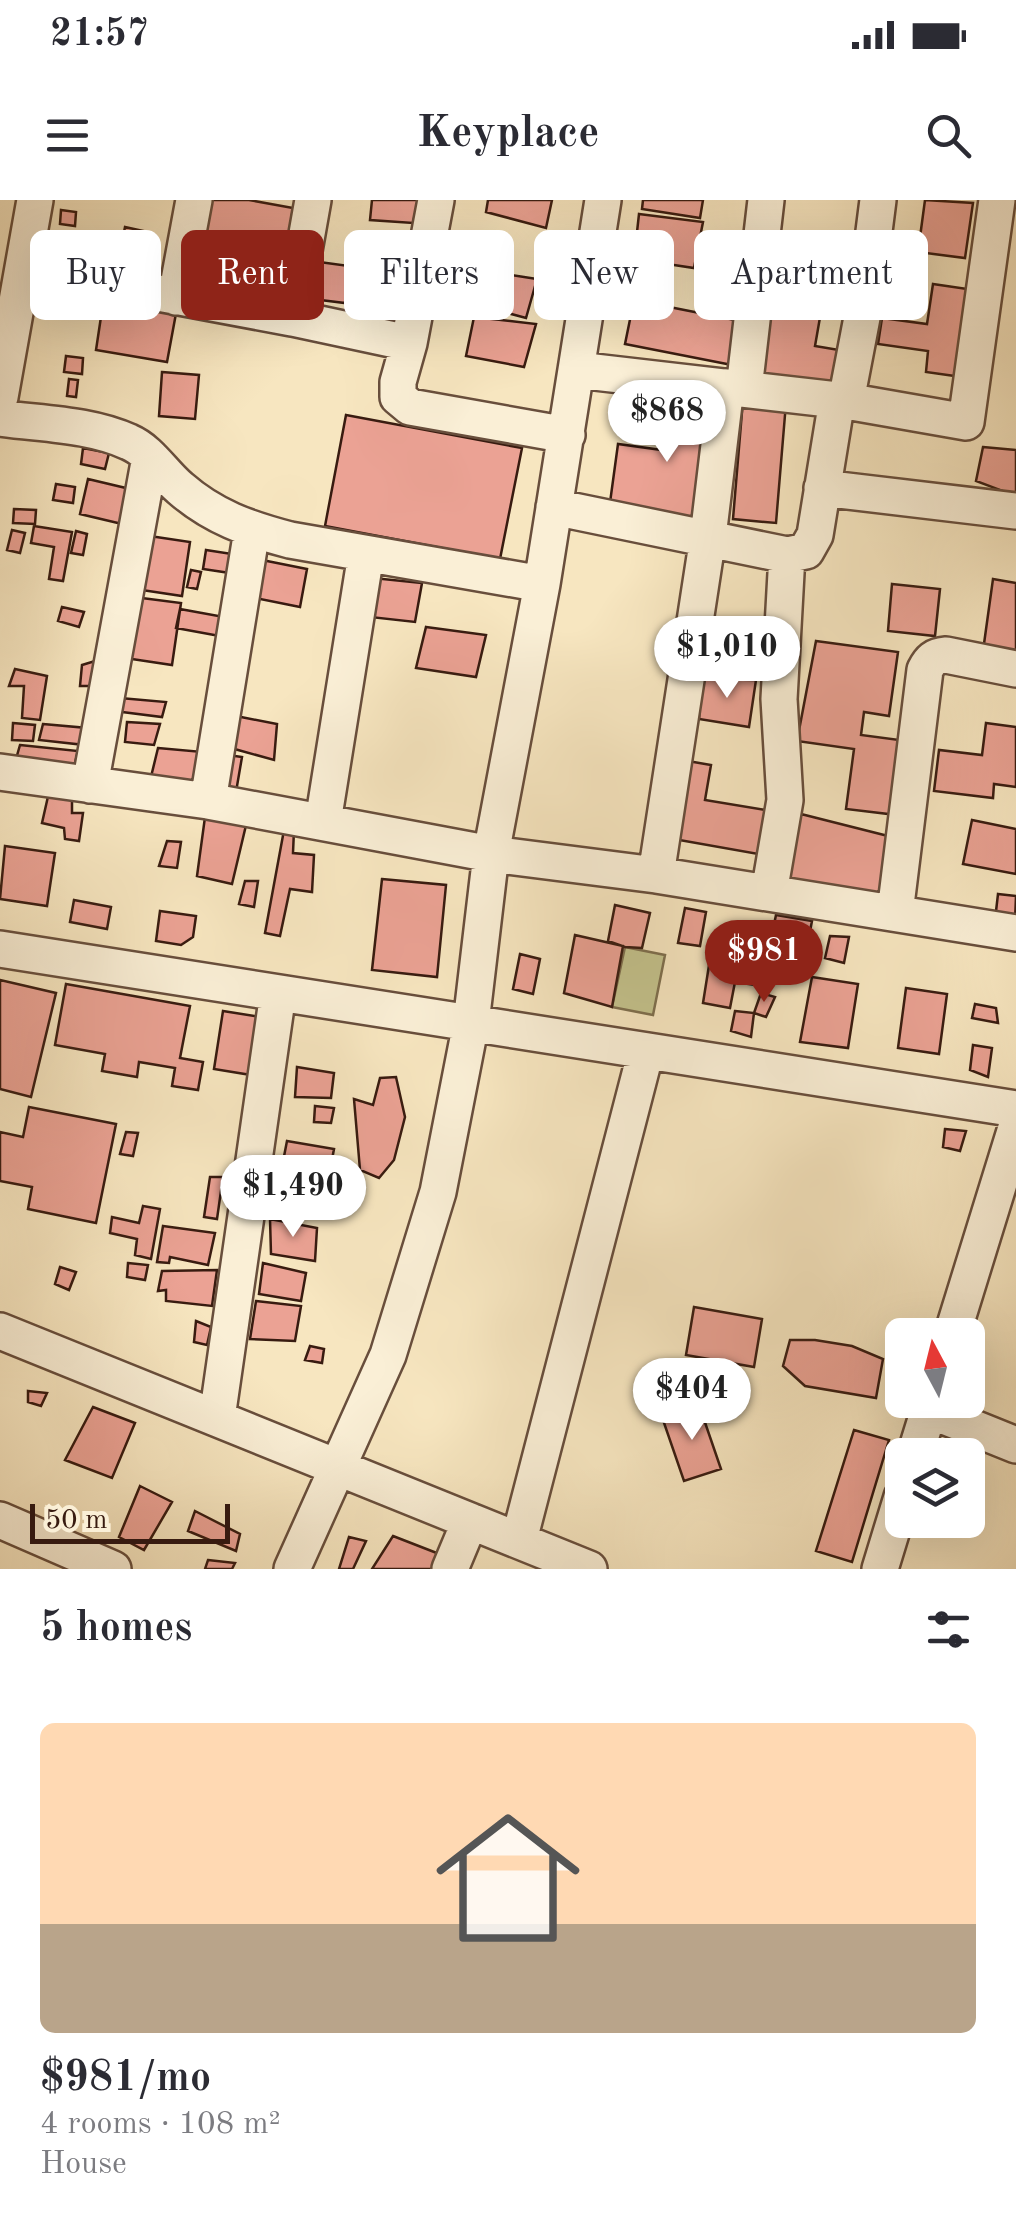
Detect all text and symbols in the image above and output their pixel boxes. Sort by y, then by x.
text: 21:57 [50,16,149,54]
icon: menu [40,108,95,163]
icon: search [921,108,976,163]
text: Keyplace [417,112,599,157]
chip: Buy [30,230,161,320]
chip: Rent [181,230,324,320]
chip: Filters [344,230,514,320]
chip: New [534,230,674,320]
chip: Apartment [694,230,928,320]
pin: $868 [608,380,726,465]
text: $868 [630,396,704,428]
pin: $1,010 [646,616,808,701]
text: $1,010 [676,632,778,664]
pin: $981 [705,920,823,1005]
text: $981 [727,936,801,968]
pin: $1,490 [212,1155,374,1240]
text: $1,490 [242,1171,344,1203]
north arrow [885,1318,985,1418]
map controls [885,1318,985,1538]
pin: $404 [633,1358,751,1443]
text: $404 [655,1374,729,1406]
button: layers [885,1438,985,1538]
scale bar [30,1499,230,1544]
text: 50 m [45,1507,108,1535]
icon: filters [921,1602,976,1657]
text: 5 homes [40,1608,192,1650]
icon: home [418,1788,598,1968]
text: $981/mo [40,2058,211,2100]
text: 4 rooms · 108 m² [40,2109,281,2141]
text: House [40,2149,127,2181]

